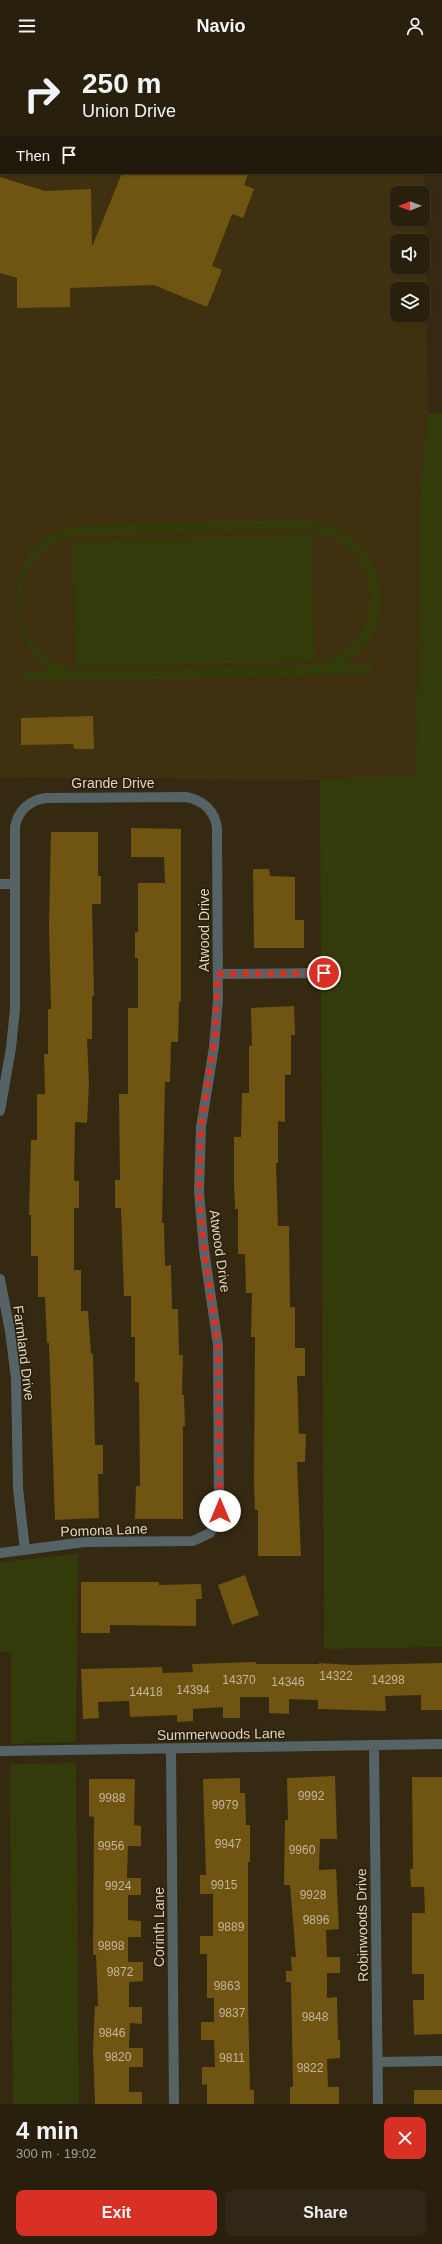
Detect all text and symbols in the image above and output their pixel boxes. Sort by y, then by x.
icon: menu [16,15,38,37]
icon: person [404,15,426,37]
text: Navio [196,16,246,36]
icon: right [16,68,68,120]
text: 250 m [82,68,161,99]
text: Union Drive [82,101,176,121]
icon: arrive [58,144,80,166]
text: Then [16,147,50,164]
north arrow [390,186,430,226]
map controls [390,186,430,322]
button: sound [390,234,430,274]
button: layers [390,282,430,322]
street label: Grande Drive [71,775,155,791]
street label: Atwood Drive [196,888,212,972]
pin [307,956,341,990]
icon: arrive [313,962,335,984]
street label: Atwood Drive [206,1209,234,1294]
street label: Farmland Drive [10,1305,38,1402]
position arrow [199,1490,241,1532]
street label: Pomona Lane [60,1520,148,1540]
house number: 14322 [319,1669,353,1683]
house number: 14370 [222,1673,256,1687]
house number: 14298 [371,1673,405,1687]
house number: 14346 [271,1675,305,1689]
house number: 14394 [176,1683,210,1697]
house number: 14418 [129,1685,163,1699]
street label: Summerwoods Lane [157,1725,286,1743]
house number: 9992 [298,1789,325,1803]
house number: 9988 [99,1791,126,1805]
house number: 9979 [212,1798,239,1812]
house number: 9947 [215,1837,242,1851]
house number: 9956 [98,1839,125,1853]
house number: 9960 [289,1843,316,1857]
street label: Robinwoods Drive [353,1868,371,1982]
house number: 9915 [211,1878,238,1892]
house number: 9924 [105,1879,132,1893]
street label: Corinth Lane [151,1887,167,1967]
house number: 9928 [300,1888,327,1902]
house number: 9896 [303,1913,330,1927]
house number: 9889 [218,1920,245,1934]
house number: 9898 [98,1939,125,1953]
house number: 9872 [107,1965,134,1979]
house number: 9863 [214,1979,241,1993]
house number: 9837 [219,2006,246,2020]
house number: 9848 [302,2010,329,2024]
house number: 9846 [99,2026,126,2040]
house number: 9820 [105,2050,132,2064]
house number: 9811 [219,2051,245,2065]
house number: 9822 [297,2061,324,2075]
text: 4 min [16,2117,79,2144]
button: close [384,2117,426,2159]
text: 300 m · 19:02 [16,2146,96,2161]
button: Exit [16,2190,217,2236]
button: Share [225,2190,426,2236]

